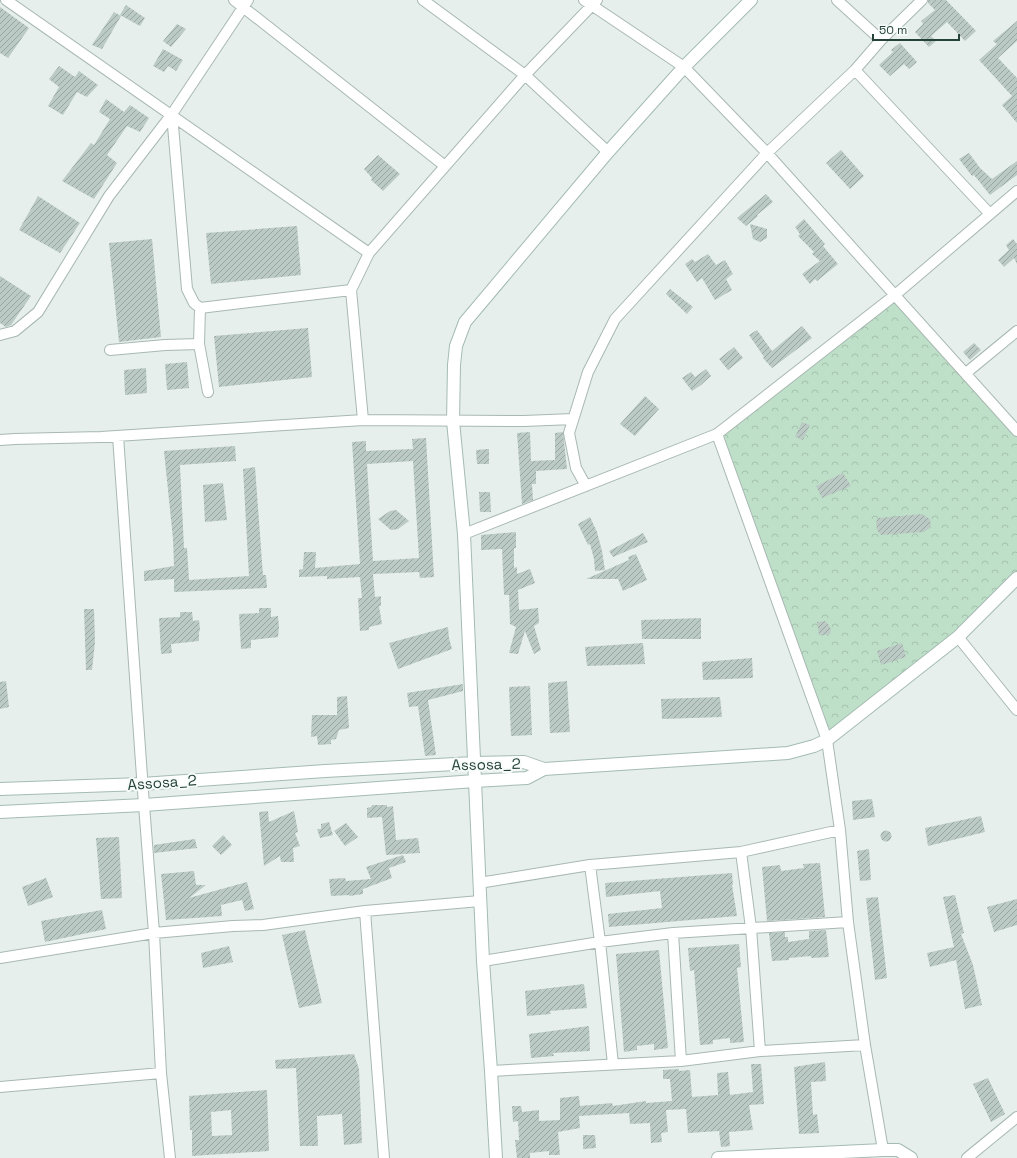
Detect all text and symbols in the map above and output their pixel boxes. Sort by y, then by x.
scale bar [873,16,959,42]
text: 50 m [879,22,907,38]
street label: Assosa_2 [451,754,521,774]
street label: Assosa_2 [127,770,197,794]

